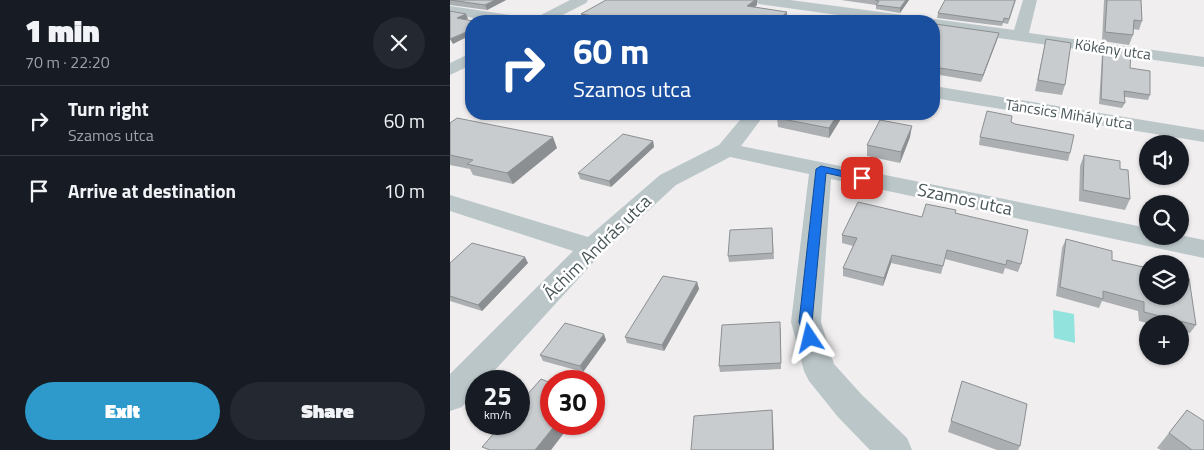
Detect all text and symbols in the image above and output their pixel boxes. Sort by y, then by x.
text: 1 min [25,8,100,54]
button: close [373,17,425,69]
text: 60 m [573,24,649,78]
street label: Kökény utca [1073,32,1153,66]
icon: right [490,35,555,100]
text: 70 m · 22:20 [25,50,110,74]
text: Szamos utca [573,72,691,106]
street label: Táncsics Mihály utca [1004,93,1135,135]
text: Turn right [68,94,149,123]
text: 60 m [384,106,425,135]
icon: right [25,107,53,135]
text: Szamos utca [68,123,154,147]
map controls [1139,135,1189,365]
button: sound [1139,135,1189,185]
pin [841,157,883,199]
icon: arrive [848,164,876,192]
text: Arrive at destination [68,176,236,205]
text: 10 m [384,176,425,205]
street label: Szamos utca [915,176,1015,222]
icon: arrive [25,177,53,205]
street label: Áchim András utca [537,188,657,306]
button: search [1139,195,1189,245]
button: layers [1139,255,1189,305]
position arrow [783,311,835,363]
button: + [1139,315,1189,365]
speed limit sign: 30 [540,370,605,435]
text: 25 [483,377,512,415]
button: Exit [25,382,220,440]
button: Share [230,382,425,440]
text: km/h [484,405,511,424]

